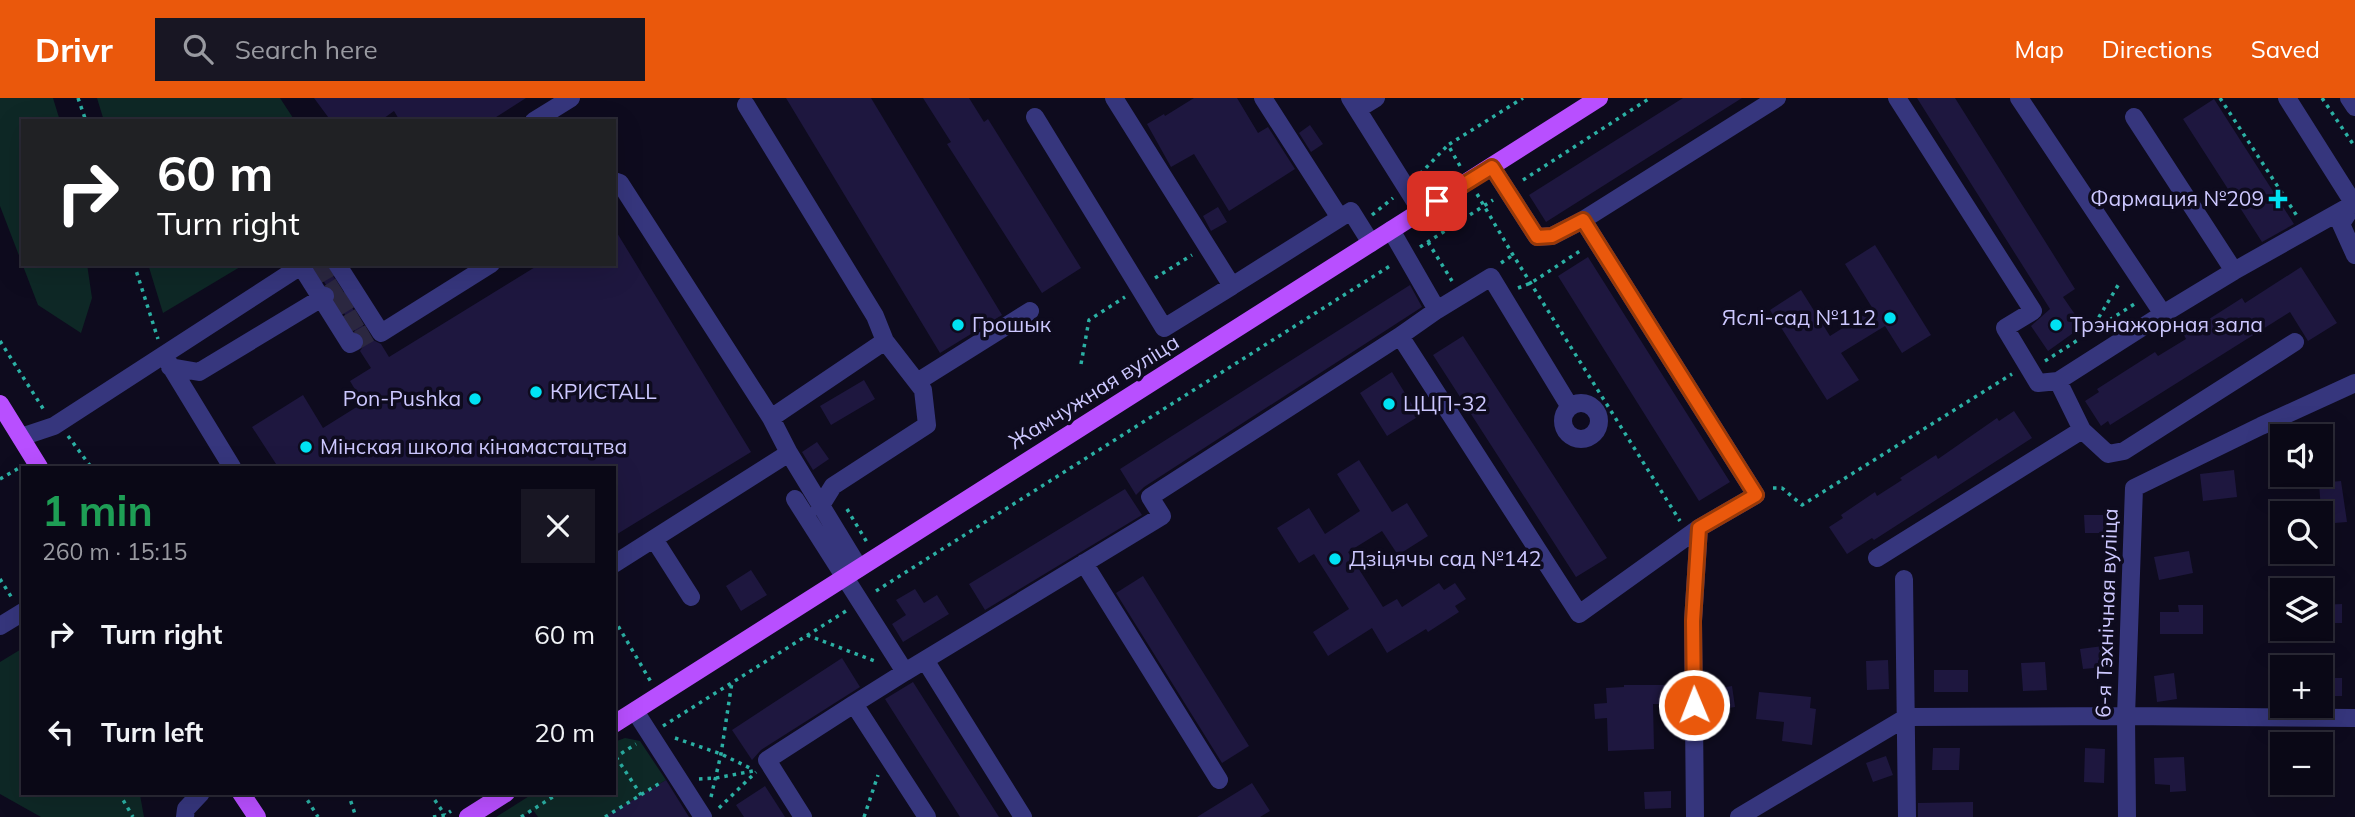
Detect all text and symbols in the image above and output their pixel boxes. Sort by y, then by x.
search box [155,18,645,81]
text: Drivr [35,29,113,70]
icon: search [179,30,217,68]
text: Search here [235,33,378,66]
text: Map [2014,34,2064,64]
text: Directions [2102,34,2213,64]
text: Saved [2251,34,2320,64]
text: 60 m [157,142,273,203]
icon: right [42,147,133,238]
pin [1407,171,1467,231]
icon: arrive [1418,182,1456,220]
place label: Фармация №209 [2090,185,2264,211]
marker: Фармация №209 [2270,191,2286,207]
text: Turn right [157,203,300,243]
place label: Яслі-сад №112 [1722,304,1876,330]
marker: Яслі-сад №112 [1882,310,1898,326]
place label: Грошык [972,311,1052,337]
place label: Трэнажорная зала [2070,311,2263,337]
marker: Грошык [950,317,966,333]
marker: Трэнажорная зала [2048,317,2064,333]
street label: Жамчужная вуліца [1003,328,1183,454]
place label: КРИСТАLL [550,378,657,404]
marker: КРИСТАLL [528,384,544,400]
place label: Pon-Pushka [343,385,461,411]
place label: ЦЦП-32 [1403,390,1487,416]
marker: Pon-Pushka [467,391,483,407]
marker: ЦЦП-32 [1381,396,1397,412]
map controls [2270,424,2333,795]
button: sound [2270,424,2333,487]
place label: Мінская школа кінамастацтва [320,433,627,459]
marker: Мінская школа кінамастацтва [298,439,314,455]
text: 1 min [42,484,153,537]
button: close [521,489,595,563]
button: search [2270,501,2333,564]
street label: 6-я Тэхнічная вуліца [2089,508,2123,718]
text: 260 m · 15:15 [42,537,187,566]
place label: Дзіцячы сад №142 [1349,545,1541,571]
marker: Дзіцячы сад №142 [1327,551,1343,567]
button: layers [2270,578,2333,641]
icon: right [42,615,80,653]
text: Turn right [101,618,222,651]
text: 60 m [534,618,595,651]
button: + [2270,655,2333,718]
position arrow [1657,668,1731,742]
icon: left [42,713,80,751]
text: Turn left [101,716,203,749]
text: 20 m [534,716,595,749]
button: − [2270,732,2333,795]

